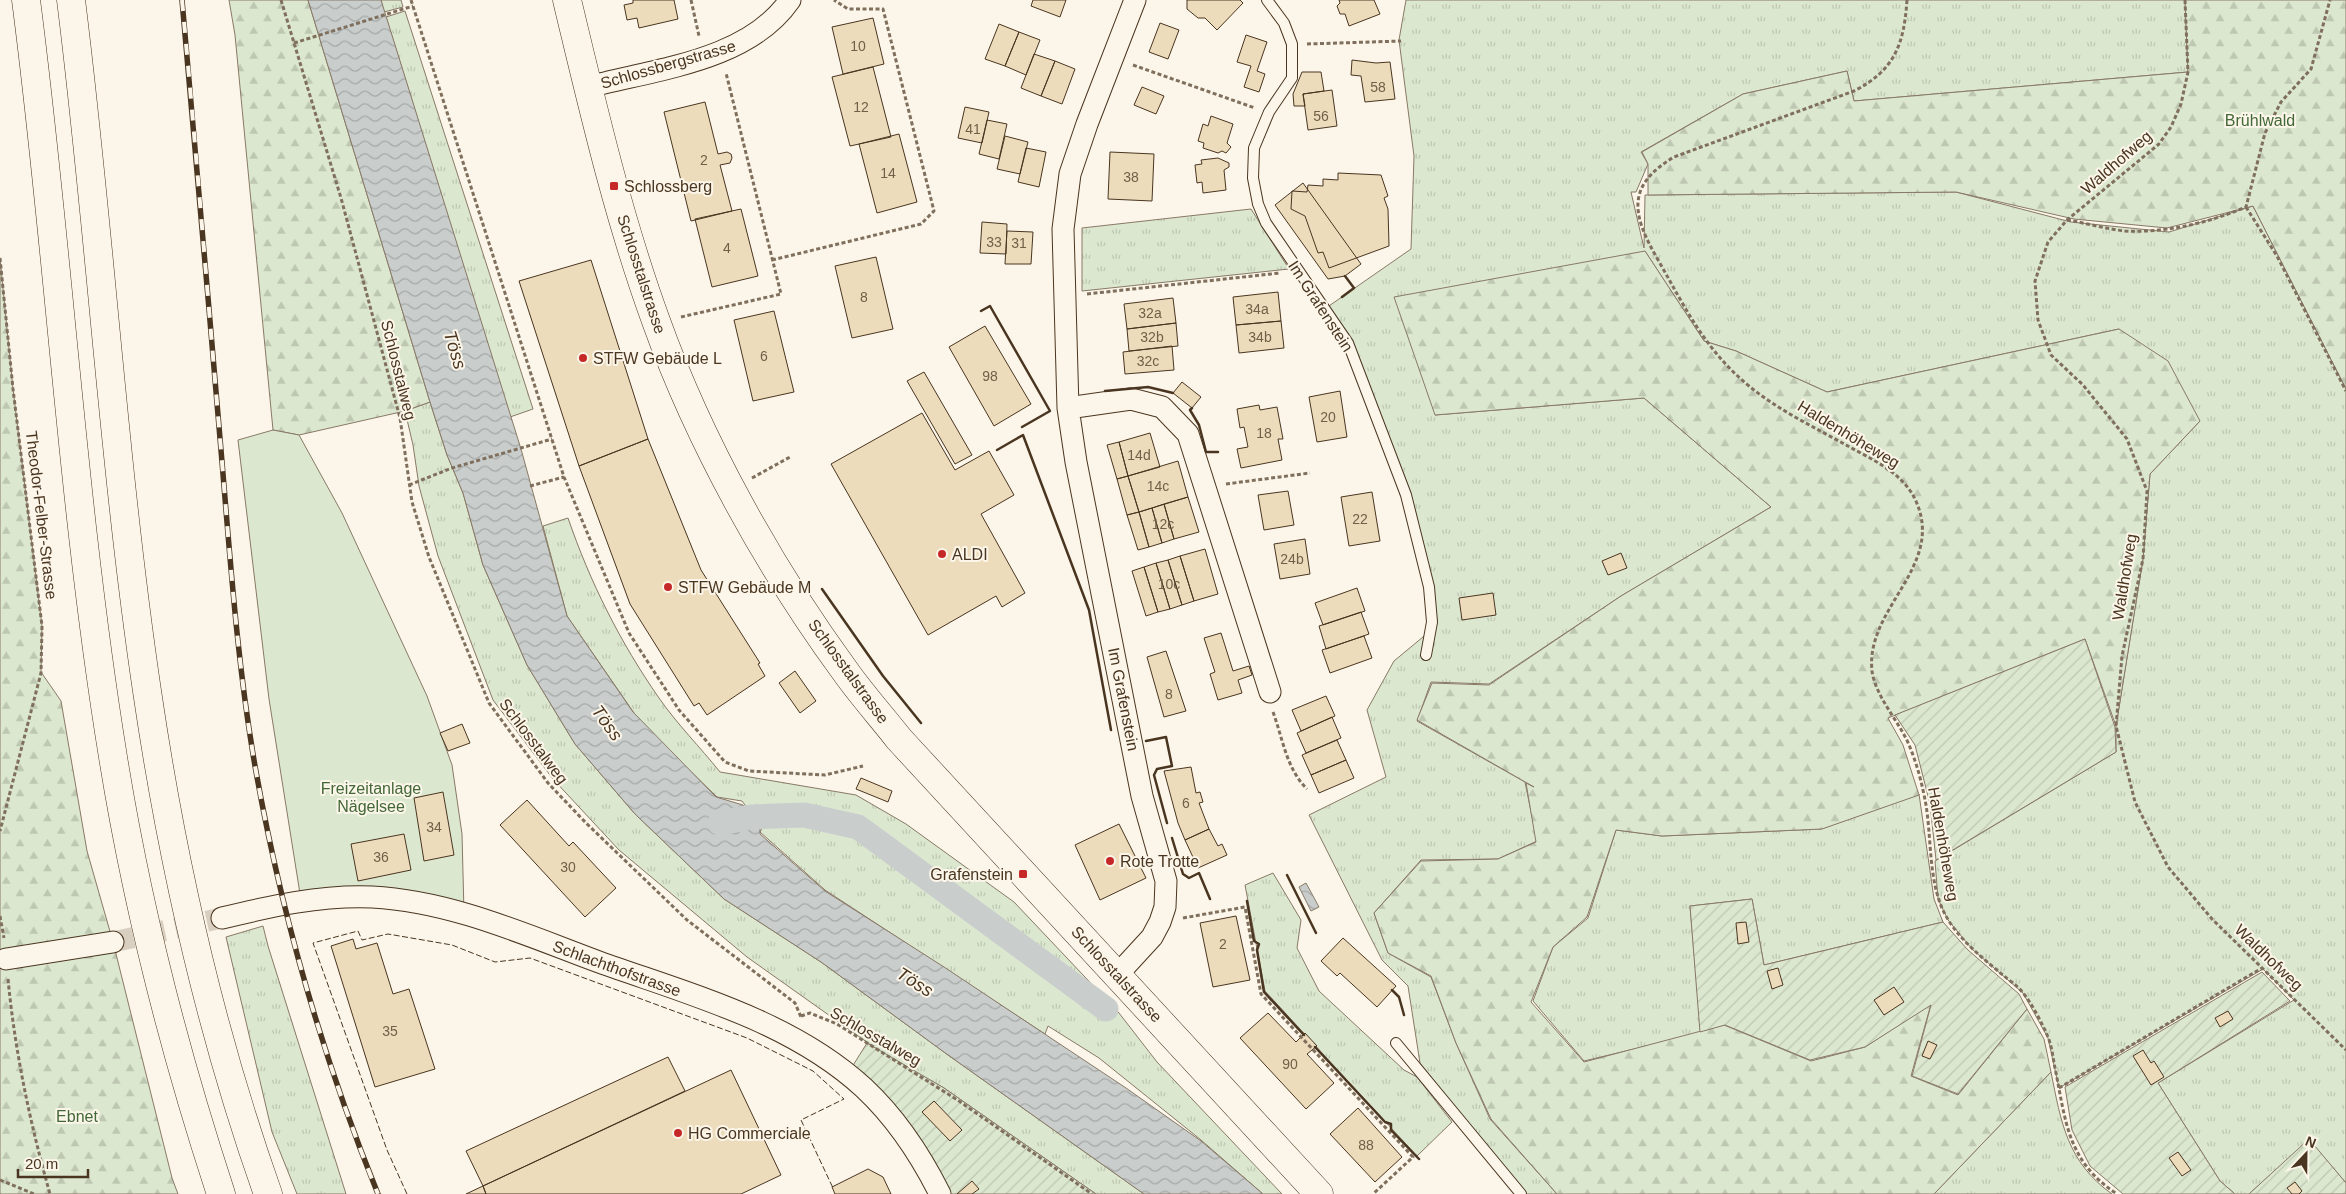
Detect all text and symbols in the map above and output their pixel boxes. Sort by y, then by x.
street label: Schlossbergstrasse [599,37,738,92]
house number: 10 [850,38,866,54]
house number: 58 [1370,79,1386,95]
house number: 12 [853,99,869,115]
house number: 56 [1313,108,1329,124]
park label: Brühlwald [2225,112,2295,129]
house number: 41 [965,121,981,137]
street label: Waldhofweg [2078,127,2155,197]
house number: 2 [700,152,708,168]
house number: 14 [880,165,896,181]
house number: 38 [1123,169,1139,185]
place label: Schlossberg [624,178,712,195]
marker: Schlossberg [608,180,620,192]
street label: Schlosstalstrasse [614,212,669,336]
house number: 33 [986,234,1002,250]
house number: 31 [1011,235,1027,251]
house number: 4 [723,240,731,256]
street label: Im Grafenstein [1285,258,1356,355]
house number: 8 [860,289,868,305]
house number: 34a [1245,301,1269,317]
house number: 32a [1138,305,1162,321]
street label: Schlosstalweg [378,318,419,422]
water label: Töss [440,328,470,372]
house number: 32b [1140,329,1164,345]
house number: 34b [1248,329,1272,345]
house number: 6 [760,348,768,364]
place label: STFW Gebäude L [593,350,722,367]
marker: STFW Gebäude L [577,352,589,364]
house number: 32c [1137,353,1159,369]
house number: 98 [982,368,998,384]
street label: Haldenhöheweg [1795,397,1903,471]
house number: 20 [1320,409,1336,425]
house number: 18 [1256,425,1272,441]
street label: Theodor-Felber-Strasse [23,430,60,600]
house number: 14d [1127,447,1151,463]
house number: 14c [1147,478,1169,494]
house number: 22 [1352,511,1368,527]
house number: 12c [1152,516,1174,532]
street label: Waldhofweg [2109,533,2140,622]
place label: ALDI [952,546,988,563]
marker: ALDI [936,548,948,560]
house number: 24b [1280,551,1304,567]
house number: 10c [1158,576,1180,592]
place label: STFW Gebäude M [678,579,811,596]
marker: STFW Gebäude M [662,581,674,593]
street label: Schlosstalstrasse [805,616,892,727]
street label: Im Grafenstein [1105,646,1142,752]
house number: 8 [1165,686,1173,702]
street label: Schlosstalweg [496,695,571,787]
water label: Töss [587,701,627,745]
park label: Freizeitanlage Nägelsee [321,780,421,815]
street label: Haldenhöheweg [1925,786,1962,903]
house number: 6 [1182,795,1190,811]
house number: 34 [426,819,442,835]
house number: 36 [373,849,389,865]
place label: Rote Trotte [1120,853,1199,870]
marker: Rote Trotte [1104,855,1116,867]
house number: 30 [560,859,576,875]
place label: Grafenstein [930,866,1013,883]
marker: Grafenstein [1017,868,1029,880]
street label: Waldhofweg [2231,921,2306,994]
street label: Schlosstalstrasse [1068,923,1165,1026]
house number: 2 [1219,936,1227,952]
street label: Schlachthofstrasse [550,937,683,1000]
water label: Töss [893,963,937,1001]
street label: Schlosstalweg [827,1004,924,1069]
house number: 35 [382,1023,398,1039]
house number: 90 [1282,1056,1298,1072]
park label: Ebnet [56,1108,98,1125]
place label: HG Commerciale [688,1125,811,1142]
marker: HG Commerciale [672,1127,684,1139]
north arrow [2281,1129,2331,1179]
text: N [2303,1133,2319,1151]
house number: 88 [1358,1137,1374,1153]
scale bar [18,1146,88,1178]
text: 20 m [25,1155,58,1172]

